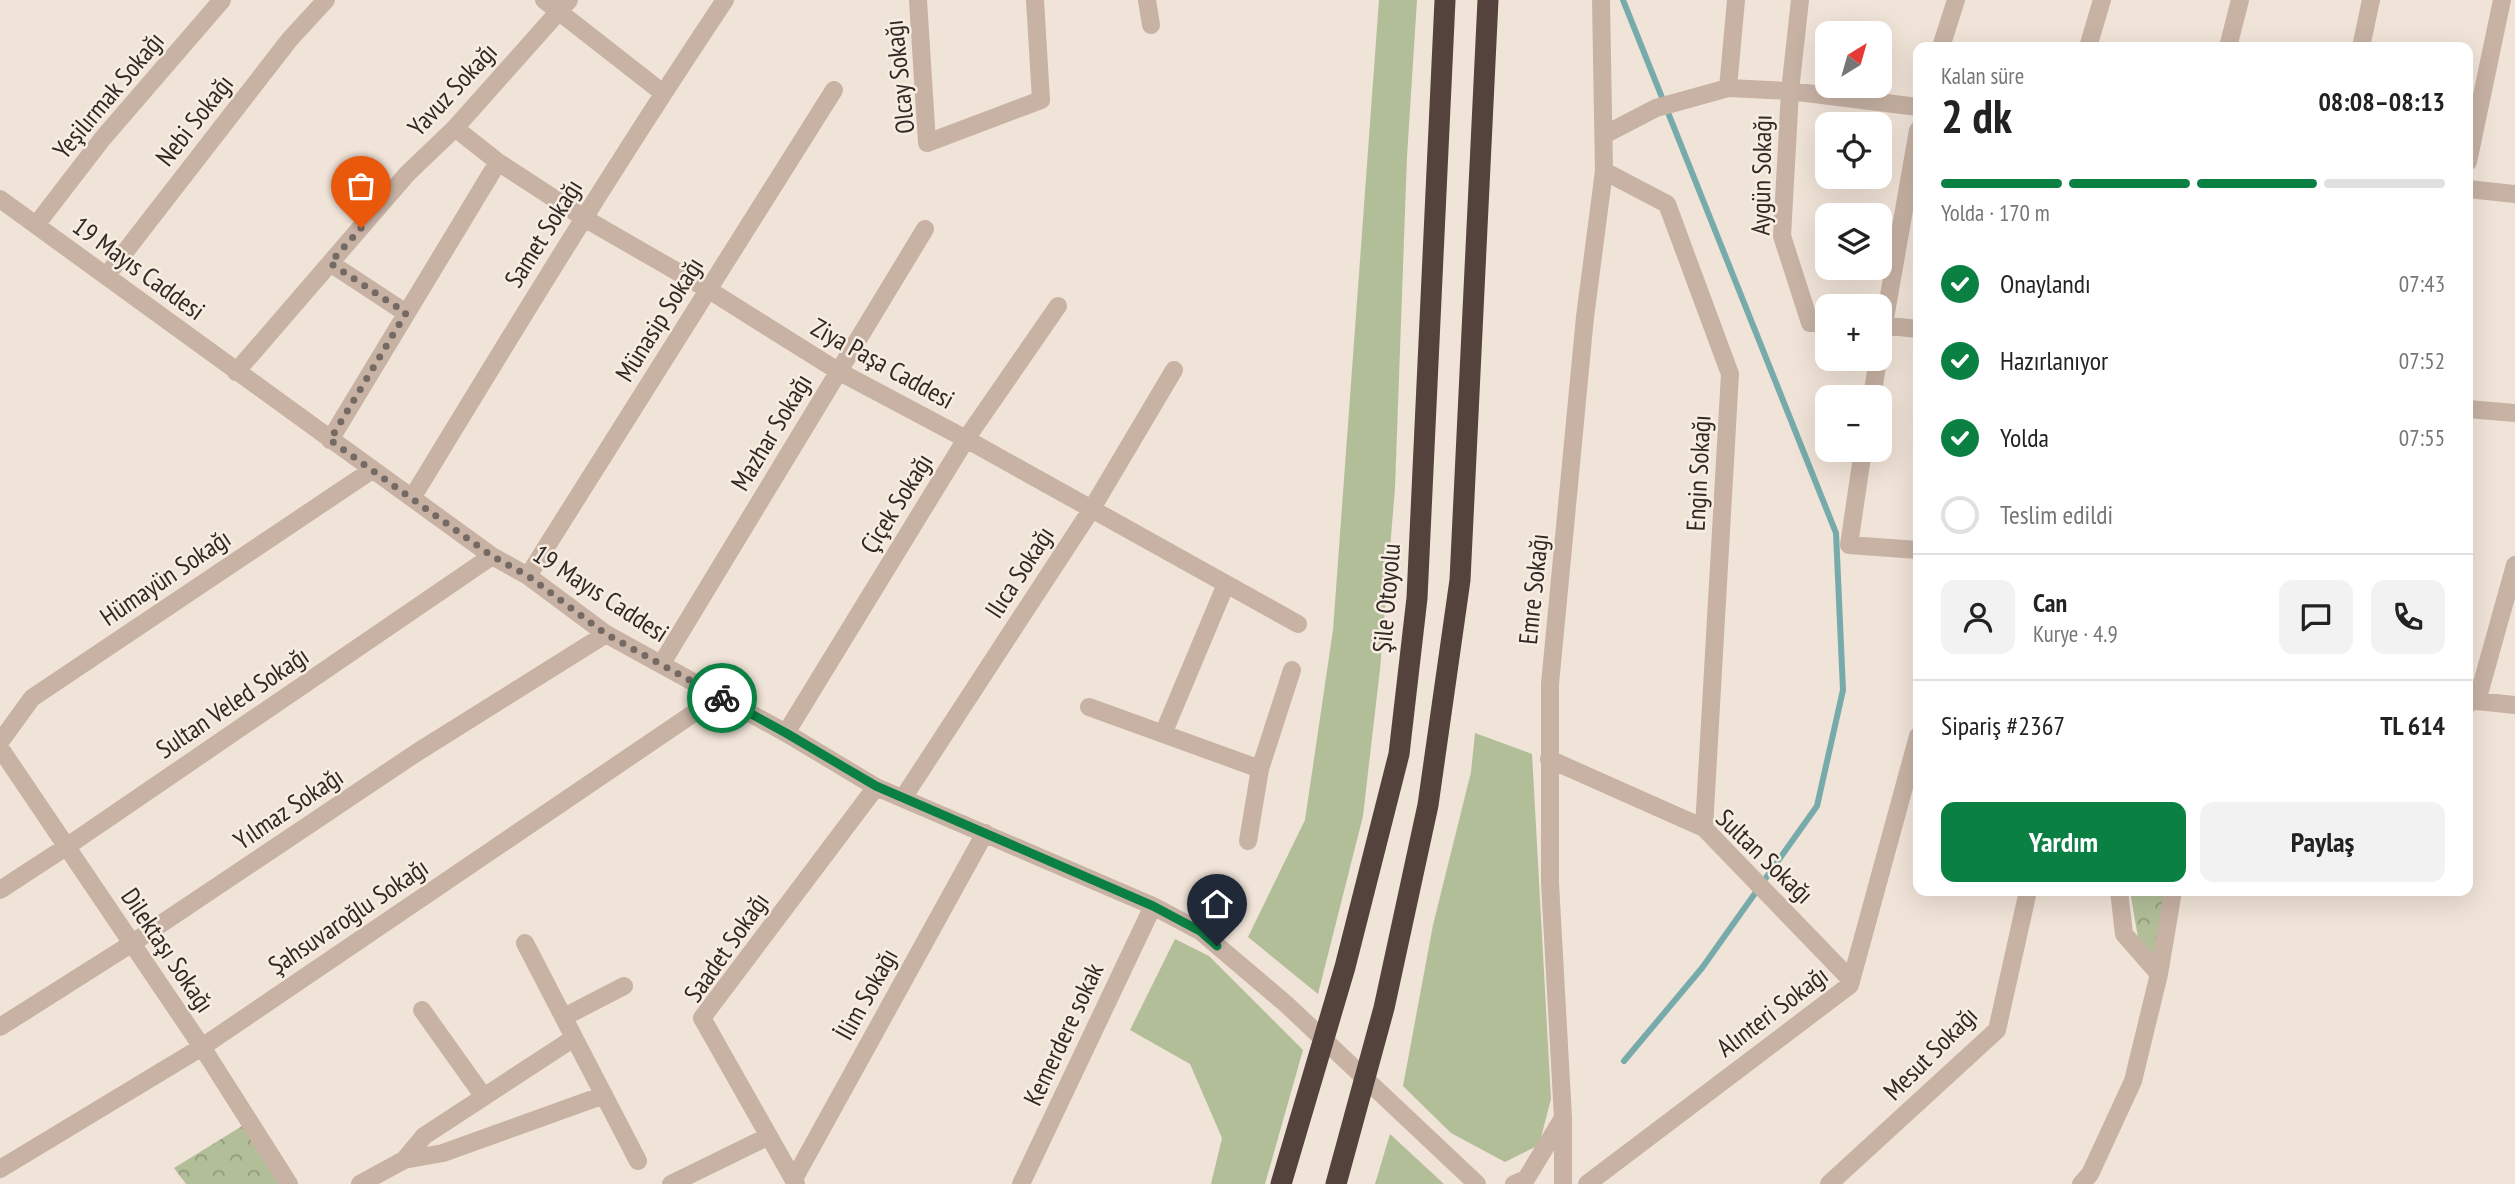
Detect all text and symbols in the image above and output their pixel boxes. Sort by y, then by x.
street label: Olcay Sokağı [877,18,921,136]
north arrow [1815,21,1892,98]
map controls [1815,21,1892,462]
street label: Yeşilırmak Sokağı [45,25,171,165]
street label: Yavuz Sokağı [400,35,504,143]
text: Kalan süre [1941,61,2024,90]
street label: Nebi Sokağı [148,68,240,172]
text: 08:08–08:13 [2318,85,2445,118]
text: 2 dk [1941,86,2012,146]
button: locate [1815,112,1892,189]
street label: Aygün Sokağı [1743,115,1779,235]
pin [331,156,391,228]
icon: bag [342,167,380,205]
street label: Samet Sokağı [497,173,589,293]
text: Yolda · 170 m [1941,198,2050,227]
button: layers [1815,203,1892,280]
street label: 19 Mayıs Caddesi [67,209,211,327]
street label: Münasip Sokağı [608,251,710,387]
icon: check [1941,265,1979,303]
text: Onaylandı [2000,267,2091,300]
text: 07:43 [2399,269,2445,298]
button: + [1815,294,1892,371]
street label: Ziya Paşa Caddesi [806,310,960,416]
icon: check [1941,342,1979,380]
text: Hazırlanıyor [2000,344,2108,377]
text: 07:52 [2399,346,2445,375]
street label: Mazhar Sokağı [723,368,819,496]
button: − [1815,385,1892,462]
street label: Engin Sokağı [1678,414,1718,532]
icon: check [1941,419,1979,457]
text: Yolda [2000,421,2049,454]
text: 07:55 [2399,423,2445,452]
street label: Çiçek Sokağı [852,447,940,559]
text: Teslim edildi [2000,498,2113,531]
street label: Ilıca Sokağı [977,520,1061,624]
street label: Hümayün Sokağı [93,521,237,633]
street label: Emre Sokağı [1511,532,1555,646]
street label: 19 Mayıs Caddesi [527,537,675,649]
street label: Şile Otoyolu [1365,542,1407,654]
button: person [1941,580,2015,654]
button: chat [2279,580,2353,654]
button: phone [2371,580,2445,654]
text: Can [2033,586,2067,619]
text: Kurye · 4.9 [2033,619,2118,648]
street label: Sultan Veled Sokağı [149,639,315,765]
courier [687,663,757,733]
icon: bike [703,679,741,717]
text: Sipariş #2367 [1941,709,2065,742]
text: TL 614 [2380,709,2445,742]
street label: Yılmaz Sokağı [227,759,349,857]
street label: Sultan Sokağı [1709,802,1821,910]
button: Yardım [1941,802,2186,882]
button: Paylaş [2200,802,2445,882]
street label: Şahsuvaroğlu Sokağı [262,850,434,982]
pin [1187,874,1247,946]
street label: Dilektaşı Sokağı [114,881,222,1019]
icon: home [1198,885,1236,923]
street label: Saadet Sokağı [676,886,776,1008]
street label: İlim Sokağı [827,942,905,1046]
street label: Kemerdere sokak [1016,958,1110,1110]
street label: Alınteri Sokağı [1710,958,1834,1064]
street label: Mesut Sokağı [1876,999,1984,1107]

